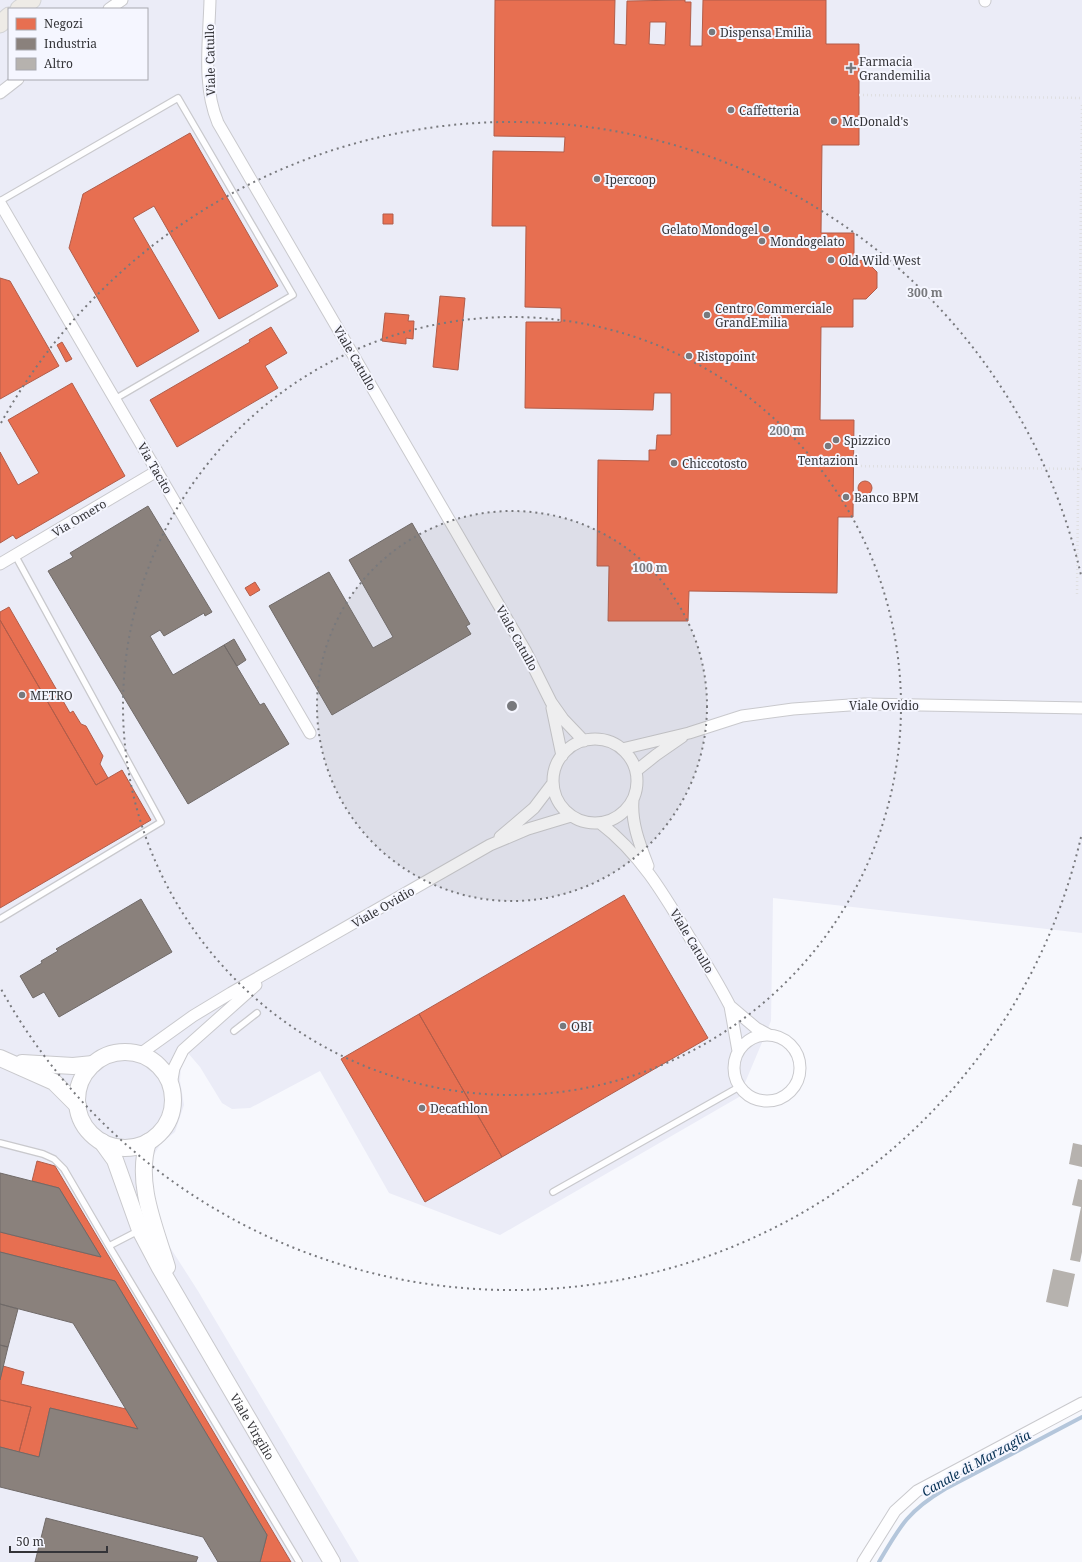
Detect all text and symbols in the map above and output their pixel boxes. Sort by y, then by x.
legend [8,8,148,80]
text: Negozi [44,15,83,32]
street label: Viale Catullo [201,24,219,96]
place label: Dispensa Emilia [720,24,812,41]
marker: Dispensa Emilia [707,27,717,37]
text: Industria [44,35,97,52]
place label: Farmacia Grandemilia [859,53,931,84]
text: Altro [44,55,73,72]
marker: Farmacia Grandemilia [846,63,856,73]
place label: Caffetteria [739,102,799,119]
marker: Caffetteria [726,105,736,115]
place label: McDonald's [842,113,908,130]
marker: McDonald's [829,116,839,126]
place label: Ipercoop [605,171,656,188]
marker: Ipercoop [592,174,602,184]
place label: Gelato Mondogel [661,221,758,238]
marker: Gelato Mondogel [761,224,771,234]
place label: Mondogelato [770,233,845,250]
marker: Mondogelato [757,236,767,246]
place label: Old Wild West [839,252,921,269]
marker: Old Wild West [826,255,836,265]
text: 300 m [907,284,943,301]
place label: Centro Commerciale GrandEmilia [715,300,832,331]
marker: Centro Commerciale GrandEmilia [702,310,712,320]
street label: Viale Catullo [330,322,380,394]
place label: Ristopoint [697,348,755,365]
marker: Ristopoint [684,351,694,361]
text: 200 m [769,422,805,439]
place label: Spizzico [844,432,891,449]
marker: Spizzico [831,435,841,445]
street label: Via Tacito [134,439,177,497]
marker: Tentazioni [823,441,833,451]
place label: Tentazioni [798,452,858,469]
place label: Chiccotosto [682,455,747,472]
marker: Chiccotosto [669,458,679,468]
place label: Banco BPM [854,489,919,506]
marker: Banco BPM [841,492,851,502]
street label: Via Omero [48,495,110,541]
text: 100 m [632,559,668,576]
street label: Viale Catullo [492,602,542,674]
place label: METRO [30,687,73,704]
marker: METRO [17,690,27,700]
street label: Viale Ovidio [849,697,919,714]
centre of rings [505,699,519,713]
street label: Viale Ovidio [349,882,418,932]
street label: Viale Catullo [666,906,718,976]
place label: OBI [571,1018,592,1035]
marker: OBI [558,1021,568,1031]
place label: Decathlon [430,1100,488,1117]
marker: Decathlon [417,1103,427,1113]
street label: Viale Virgilio [227,1390,279,1463]
water label: Canale di Marzaglia [918,1425,1034,1501]
scale bar [10,1528,107,1554]
text: 50 m [16,1533,44,1550]

